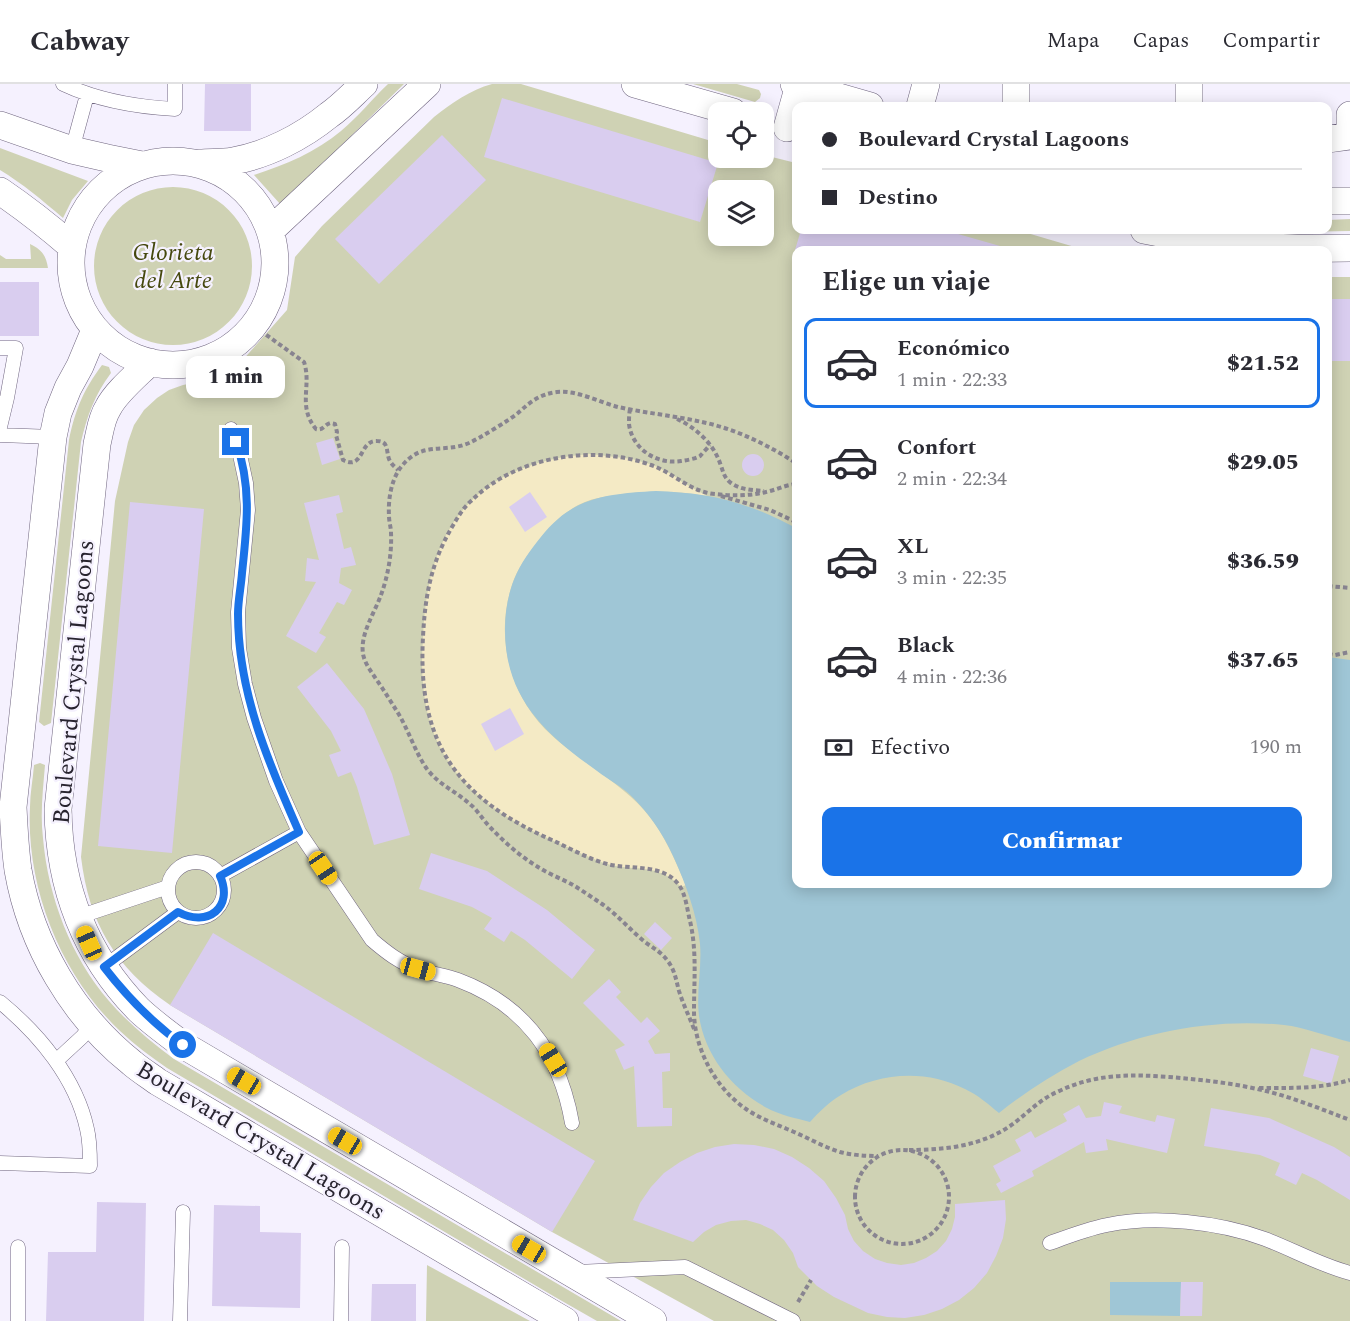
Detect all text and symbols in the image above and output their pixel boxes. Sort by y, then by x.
text: Cabway [30,20,129,63]
text: Mapa [1047,25,1100,57]
text: Capas [1133,25,1189,57]
text: Compartir [1222,25,1320,57]
map controls [708,102,774,246]
button: locate [708,102,774,168]
text: Boulevard Crystal Lagoons [858,123,1129,156]
button: layers [708,180,774,246]
text: Destino [858,181,938,214]
park label: Glorieta del Arte [132,235,214,299]
text: Elige un viaje [822,261,990,303]
text: Económico [897,332,1010,365]
icon: car [825,336,879,390]
text: $21.52 [1227,347,1299,380]
callout: 1 min [186,355,286,397]
text: 1 min [208,362,263,392]
text: 1 min · 22:33 [897,365,1007,395]
route end [222,428,249,455]
text: Confort [897,431,976,464]
icon: car [825,435,879,489]
text: $29.05 [1227,446,1299,479]
text: 2 min · 22:34 [897,464,1007,494]
text: XL [897,530,928,563]
icon: car [825,534,879,588]
street label: Boulevard Crystal Lagoons [44,538,104,826]
text: $36.59 [1227,545,1299,578]
text: 3 min · 22:35 [897,563,1007,593]
text: Black [897,629,955,662]
icon: car [825,633,879,687]
text: $37.65 [1227,644,1299,677]
text: 4 min · 22:36 [897,662,1007,692]
icon: cash [822,731,855,764]
text: Efectivo [870,731,950,764]
text: 190 m [1250,732,1302,762]
button: Confirmar [822,807,1302,876]
car [305,848,341,888]
car [73,923,105,963]
car [398,956,438,982]
route start [169,1031,196,1058]
car [536,1040,570,1080]
street label: Boulevard Crystal Lagoons [129,1052,392,1230]
car [224,1064,264,1098]
car [325,1124,365,1158]
car [509,1232,549,1266]

